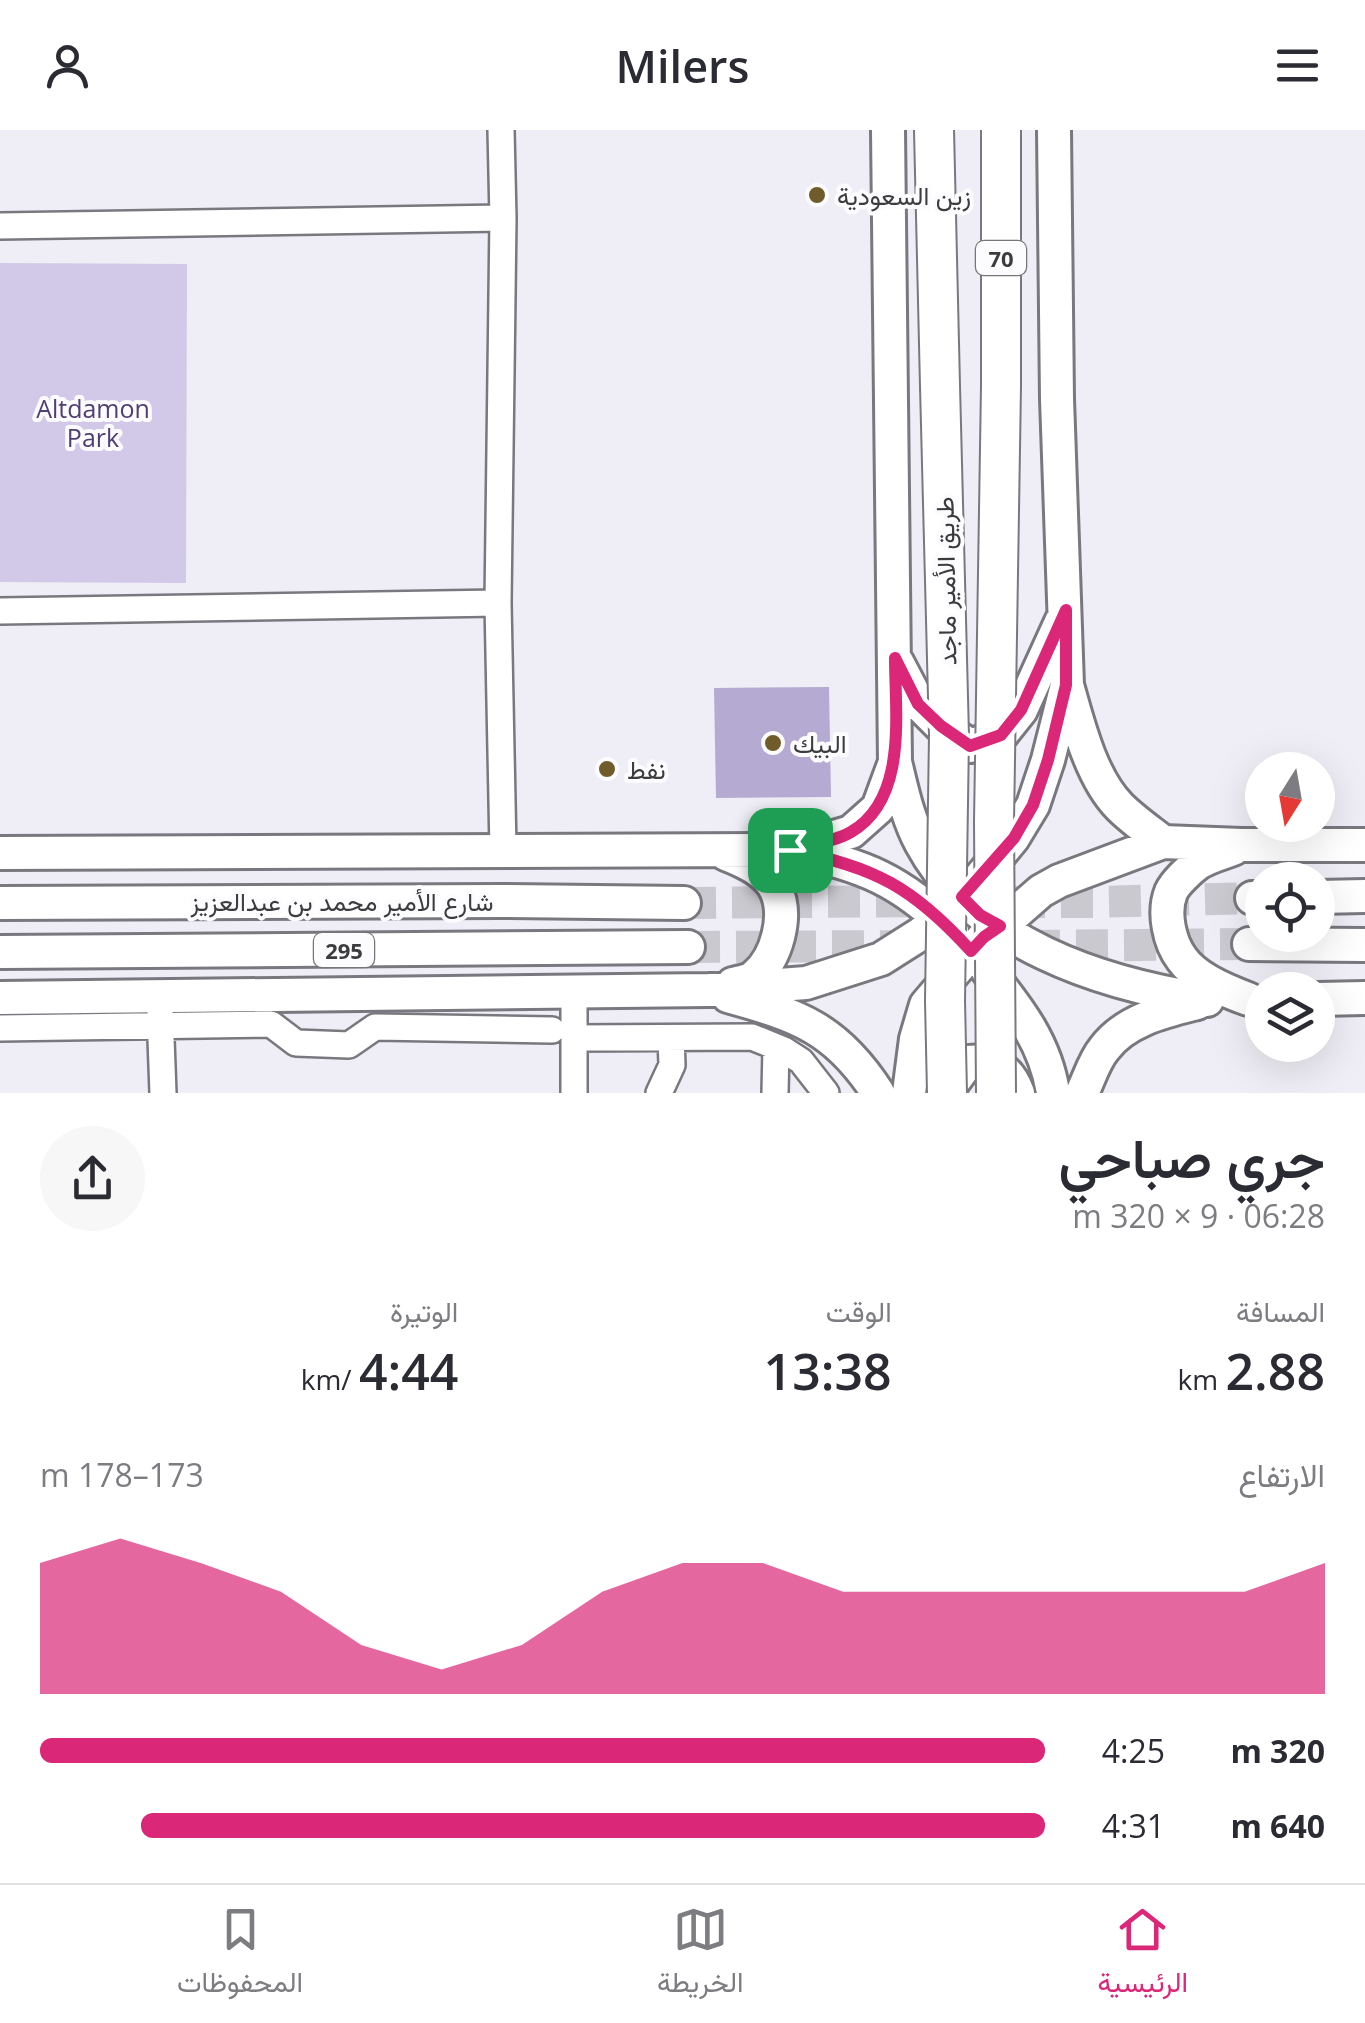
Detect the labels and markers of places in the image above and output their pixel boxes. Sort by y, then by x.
place label: زين السعودية [837,178,971,212]
marker: زين السعودية [806,184,828,206]
place label: البيك [793,726,846,760]
marker: البيك [762,732,784,754]
place label: نفط [627,752,666,786]
marker: نفط [596,758,618,780]
pin [748,808,833,893]

